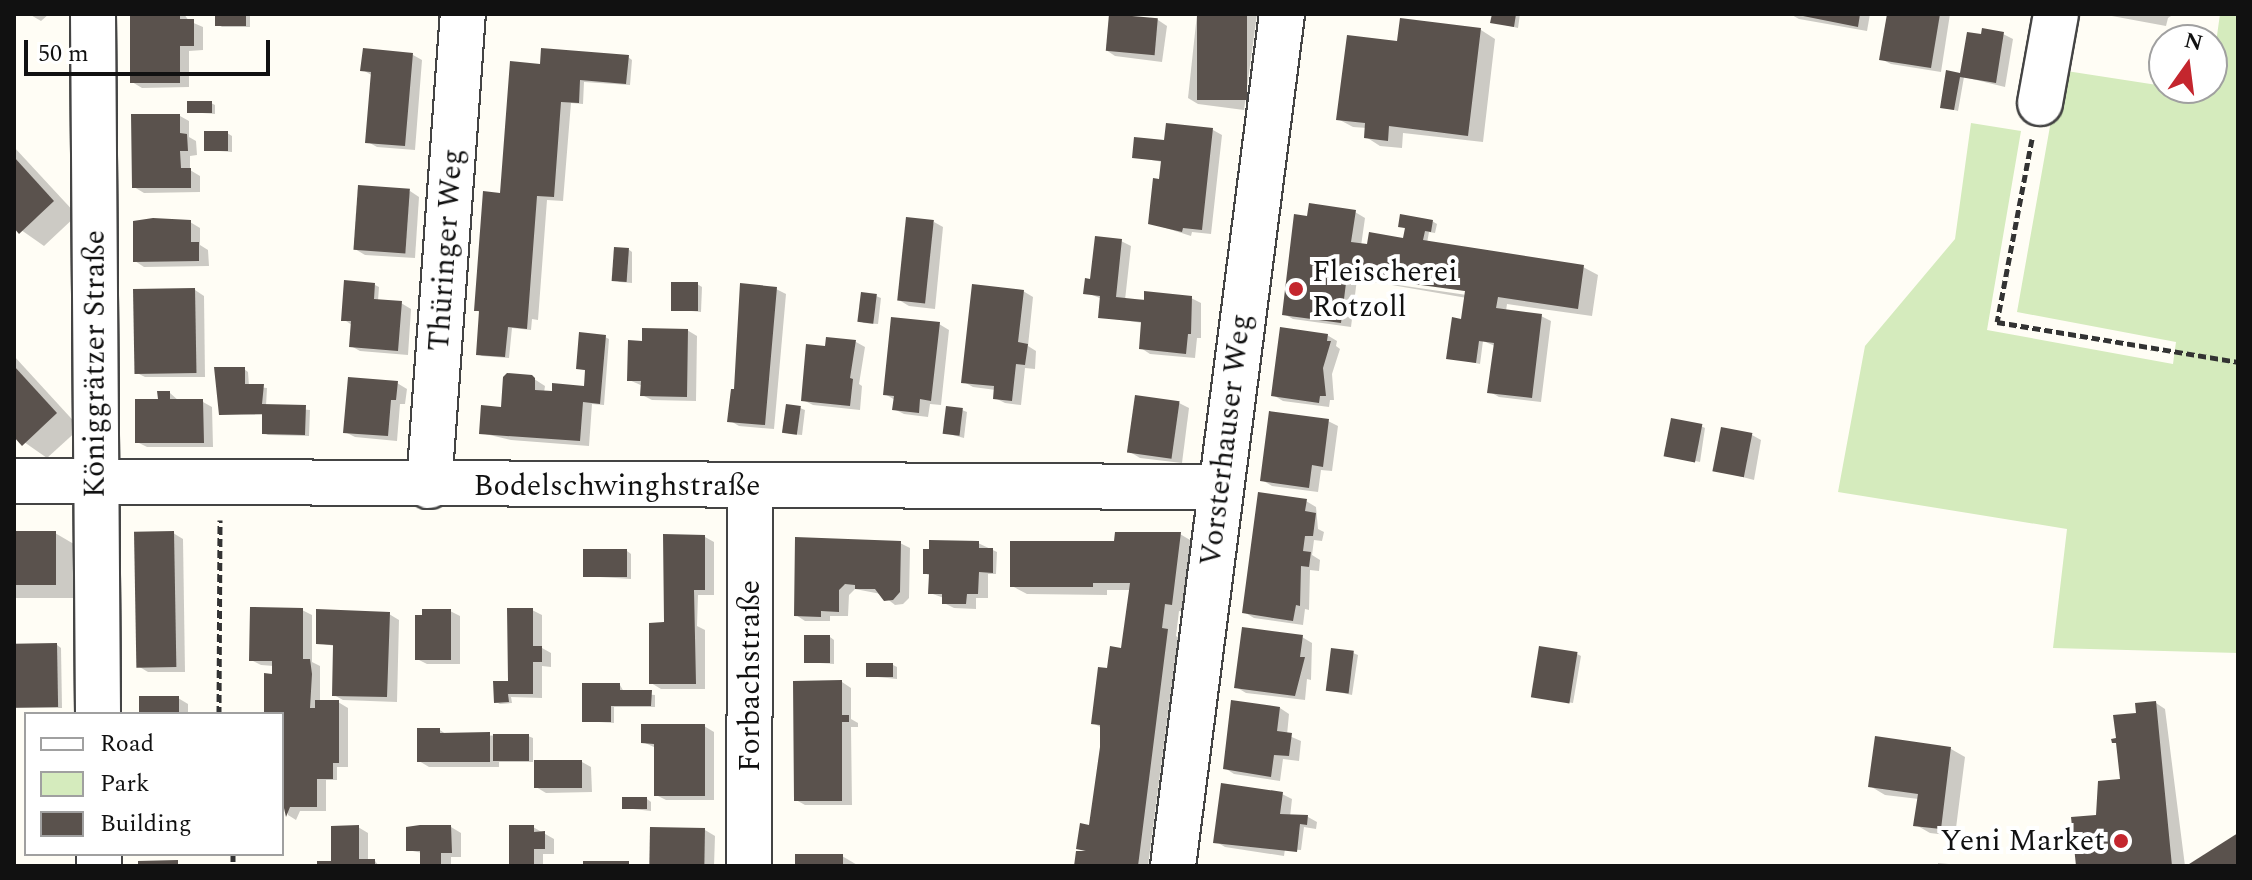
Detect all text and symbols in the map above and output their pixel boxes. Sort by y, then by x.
scale bar [28,24,274,74]
north arrow [2148,24,2228,104]
text: N [2181,24,2206,60]
text: 50 m [38,36,89,72]
street label: Thüringer Weg [421,148,471,352]
street label: Königgrätzer Straße [77,230,113,498]
place label: Fleischerei Rotzoll [1312,254,1458,324]
marker: Fleischerei Rotzoll [1287,280,1305,298]
street label: Vorsterhauser Weg [1193,312,1259,568]
street label: Bodelschwinghstraße [474,468,760,504]
street label: Forbachstraße [732,580,768,772]
legend [24,712,284,856]
text: Road [100,726,154,762]
text: Park [100,766,150,802]
text: Building [100,806,192,842]
place label: Yeni Market [1940,823,2105,859]
marker: Yeni Market [2112,832,2130,850]

